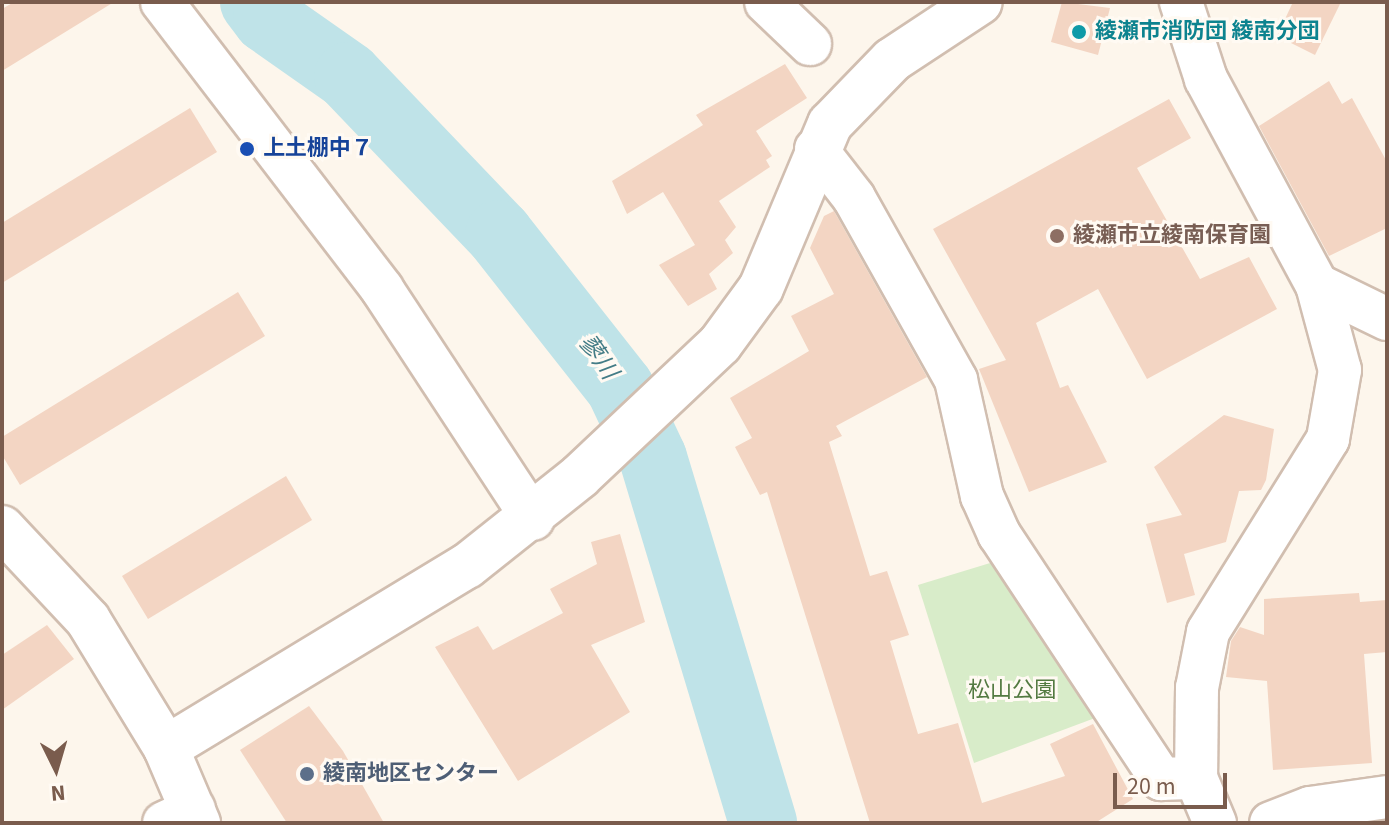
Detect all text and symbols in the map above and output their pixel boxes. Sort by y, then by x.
place label: 綾瀬市消防団 綾南分団 [1095,19,1319,45]
marker: 綾瀬市消防団 綾南分団 [1070,23,1088,41]
place label: 上土棚中７ [263,136,373,162]
marker: 上土棚中７ [238,140,256,158]
place label: 綾瀬市立綾南保育園 [1073,223,1271,249]
marker: 綾瀬市立綾南保育園 [1048,227,1066,245]
water label: 蓼川 [572,329,624,385]
park label: 松山公園 [968,678,1056,704]
north arrow [16,729,96,809]
scale bar [1117,757,1231,807]
place label: 綾南地区センター [323,761,499,787]
marker: 綾南地区センター [298,765,316,783]
text: 20 m [1127,769,1176,804]
text: N [49,776,67,809]

